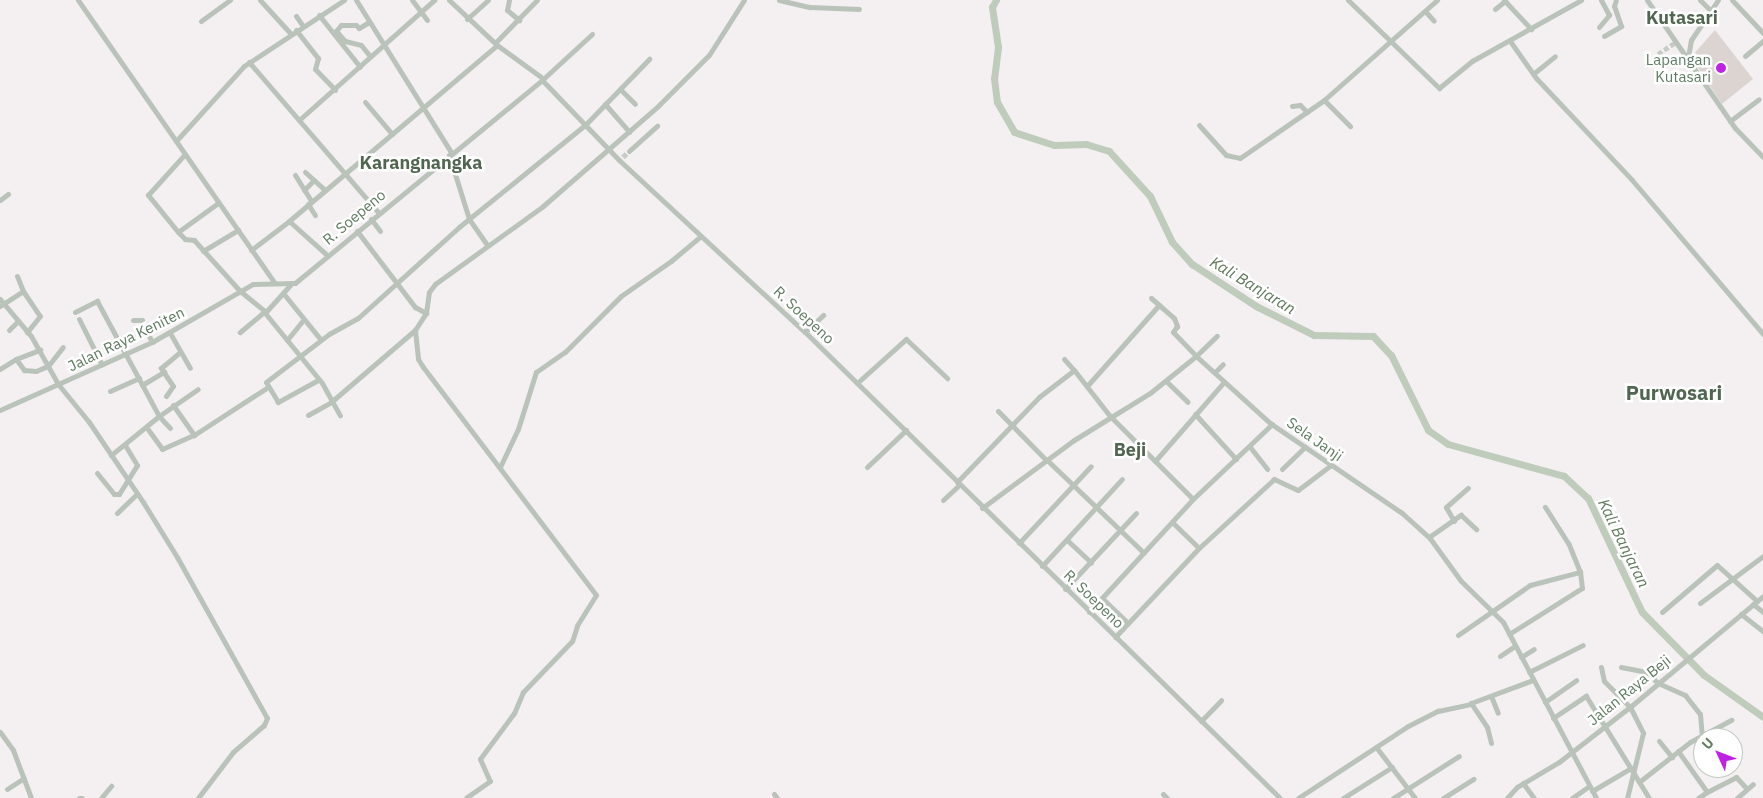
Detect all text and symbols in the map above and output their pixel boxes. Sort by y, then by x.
district label: Kutasari [1646,7,1718,29]
place label: Lapangan Kutasari [1646,50,1711,85]
marker: Lapangan Kutasari [1715,62,1727,74]
district label: Karangnangka [360,152,482,174]
street label: R. Soepeno [319,186,389,248]
water label: Kali Banjaran [1207,252,1299,318]
street label: R. Soepeno [770,282,838,348]
street label: Jalan Raya Keniten [65,303,187,375]
district label: Purwosari [1626,380,1722,404]
street label: Sela Janji [1284,413,1346,465]
district label: Beji [1114,439,1146,461]
water label: Kali Banjaran [1594,495,1654,591]
street label: R. Soepeno [1060,566,1128,632]
street label: Jalan Raya Beji [1584,651,1674,729]
north arrow [1693,728,1743,778]
text: U [1698,734,1718,753]

